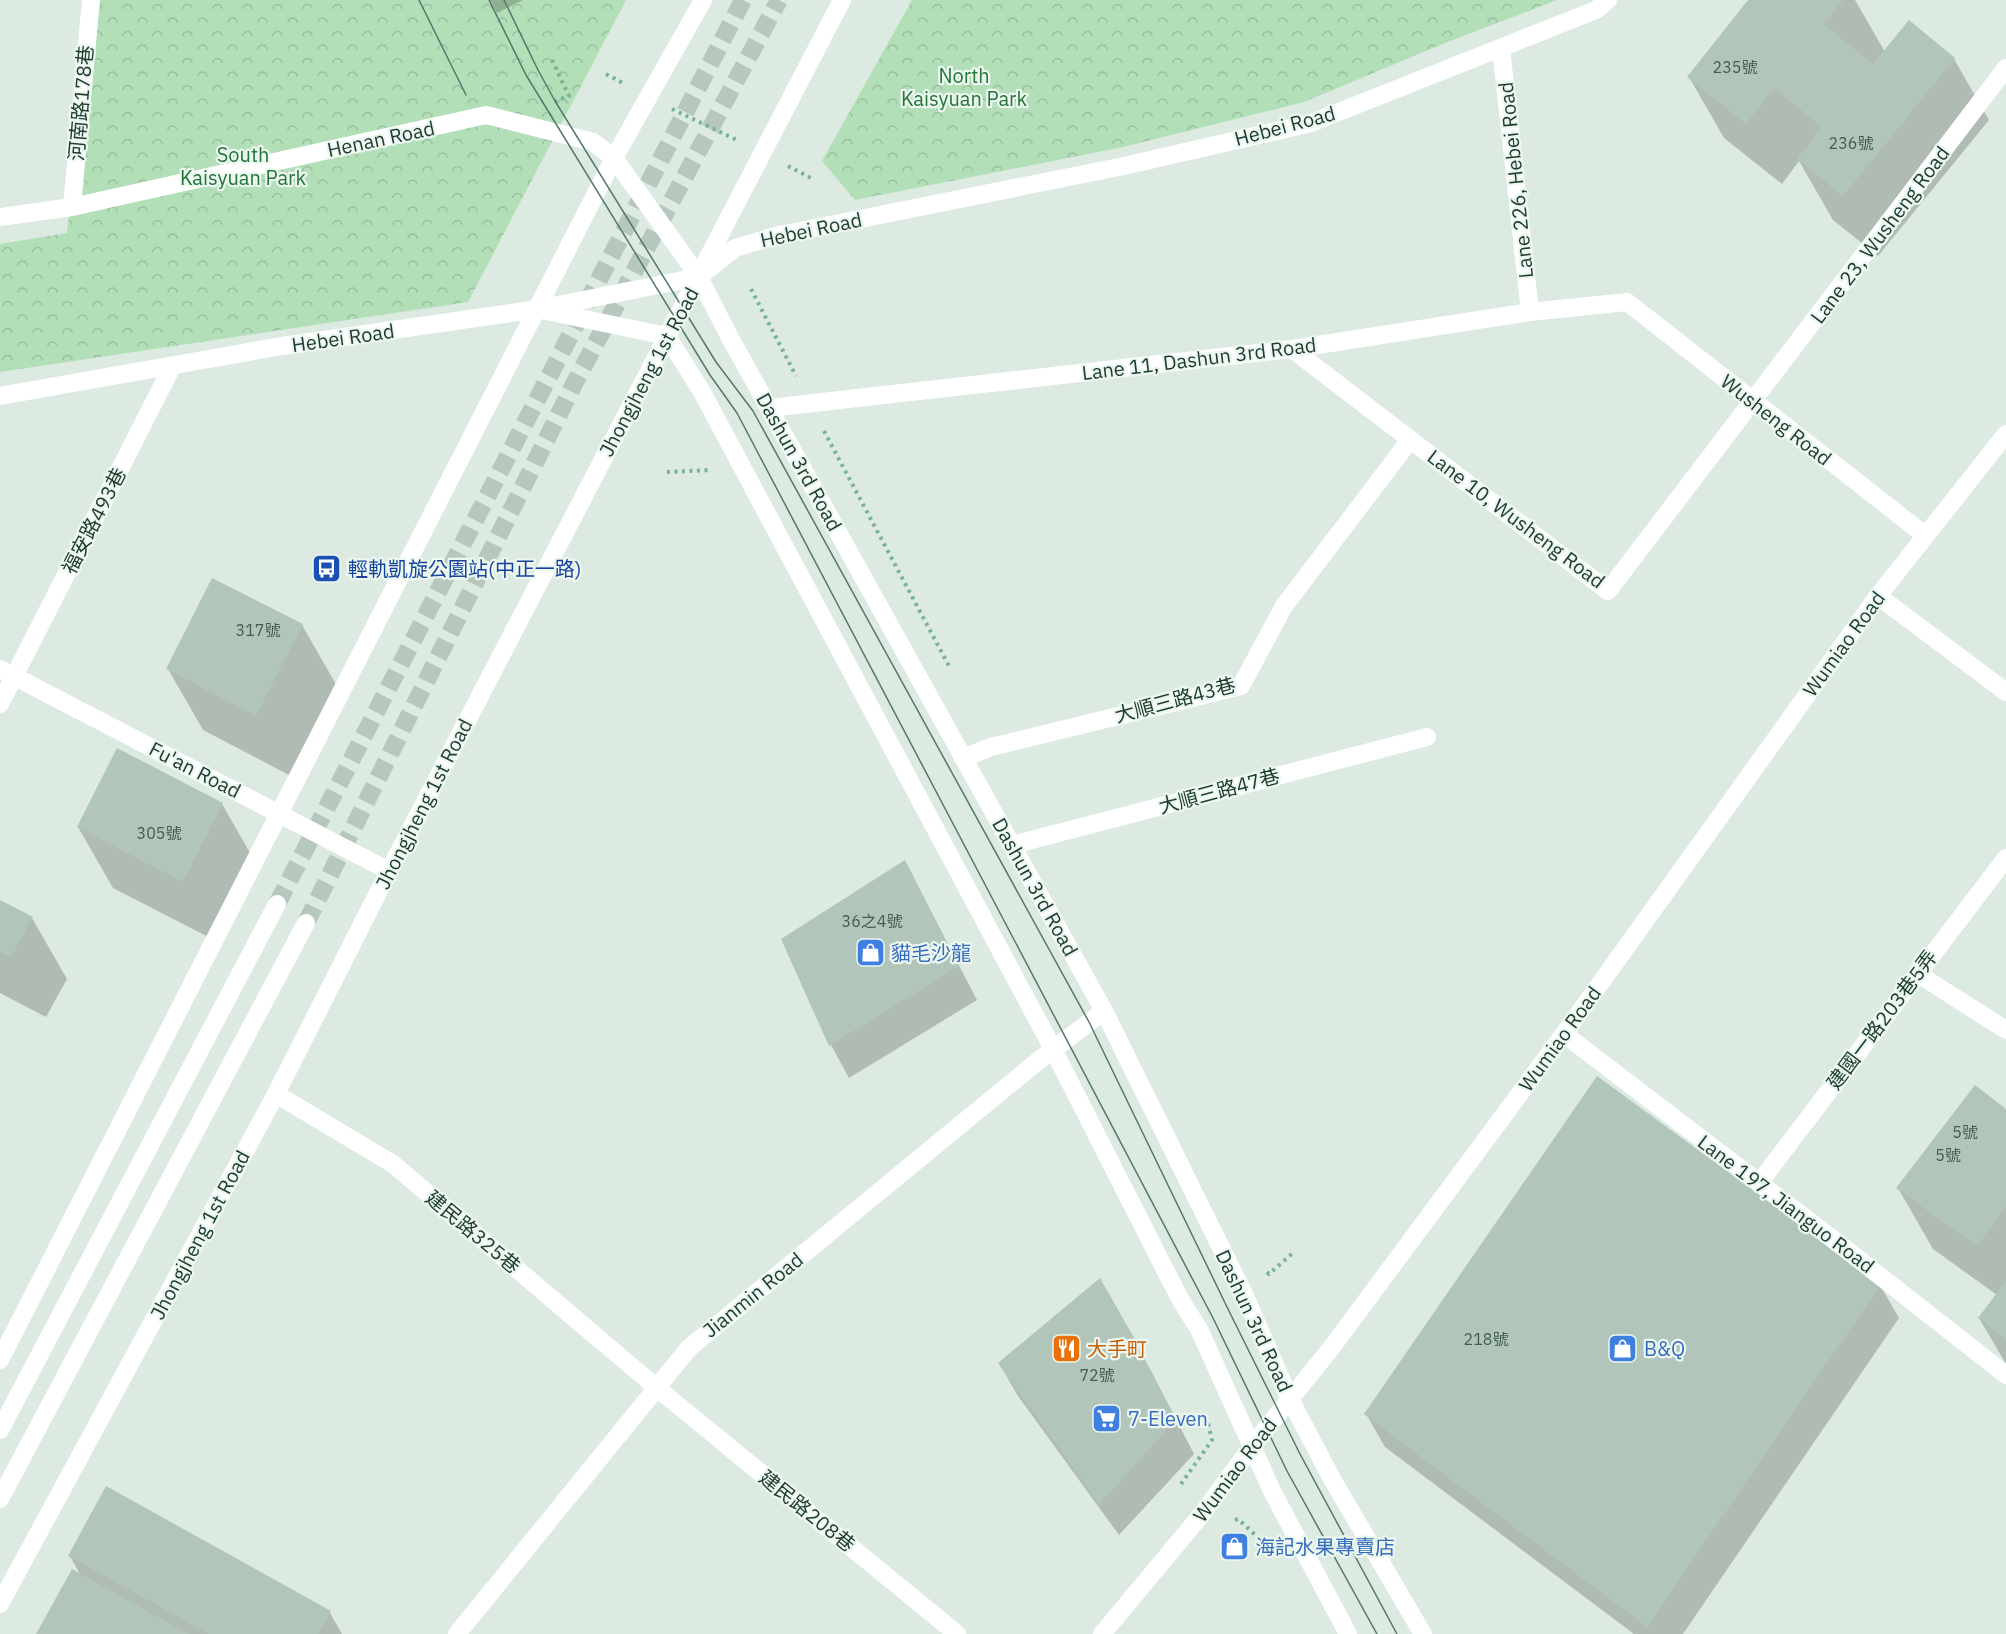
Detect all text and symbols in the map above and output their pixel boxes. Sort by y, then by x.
street label: 河南路178巷 [62,44,99,162]
house number: 235號 [1713,57,1757,77]
park label: North Kaisyuan Park [901,62,1027,112]
street label: Lane 226, Hebei Road [1492,81,1539,280]
street label: Hebei Road [1231,99,1338,152]
street label: Henan Road [325,114,437,163]
house number: 236號 [1829,133,1873,153]
street label: Lane 23, Wusheng Road [1804,140,1955,329]
park label: South Kaisyuan Park [180,141,306,191]
street label: Hebei Road [758,206,864,253]
street label: Jhongjheng 1st Road [592,282,705,461]
street label: Hebei Road [290,317,396,358]
street label: Lane 11, Dashun 3rd Road [1080,331,1318,386]
street label: Wusheng Road [1715,368,1837,471]
street label: Dashun 3rd Road [750,388,849,536]
street label: Lane 10, Wusheng Road [1422,443,1611,594]
street label: 福安路493巷 [55,463,132,579]
bus stop icon: 輕軌凱旋公園站(中正一路) [311,553,343,585]
place label: 輕軌凱旋公園站(中正一路) [348,555,581,582]
street label: Wumiao Road [1796,586,1891,702]
house number: 317號 [236,620,280,640]
street label: 大順三路43巷 [1111,670,1238,729]
street label: Jhongjheng 1st Road [369,714,478,894]
street label: Fu'an Road [145,735,246,804]
street label: 大順三路47巷 [1155,761,1282,820]
street label: Dashun 3rd Road [986,813,1085,961]
house number: 305號 [137,823,181,843]
house number: 36之4號 [842,911,902,931]
shop icon: 貓毛沙龍 [854,937,886,969]
place label: 貓毛沙龍 [891,939,971,966]
street label: 建國一路203巷5弄 [1820,944,1943,1095]
street label: Wumiao Road [1512,981,1607,1097]
house number: 5號 [1952,1122,1978,1142]
street label: Lane 197, Jianguo Road [1692,1128,1880,1279]
street label: Jhongjheng 1st Road [143,1145,256,1324]
house number: 5號 [1935,1145,1961,1165]
street label: 建民路325巷 [420,1184,526,1279]
street label: Dashun 3rd Road [1210,1245,1299,1396]
street label: Jianmin Road [697,1246,808,1343]
house number: 218號 [1464,1329,1508,1349]
restaurant icon: 大手町 [1050,1333,1082,1365]
shop icon: B&Q [1607,1333,1639,1365]
place label: 大手町 [1087,1335,1147,1362]
place label: B&Q [1644,1335,1685,1362]
house number: 72號 [1079,1365,1115,1385]
supermarket icon: 7-Eleven [1091,1403,1123,1435]
place label: 7-Eleven [1128,1405,1208,1432]
street label: Wumiao Road [1186,1412,1283,1527]
street label: 建民路208巷 [754,1464,861,1558]
shop icon: 海記水果專賣店 [1218,1531,1250,1563]
place label: 海記水果專賣店 [1255,1533,1395,1560]

